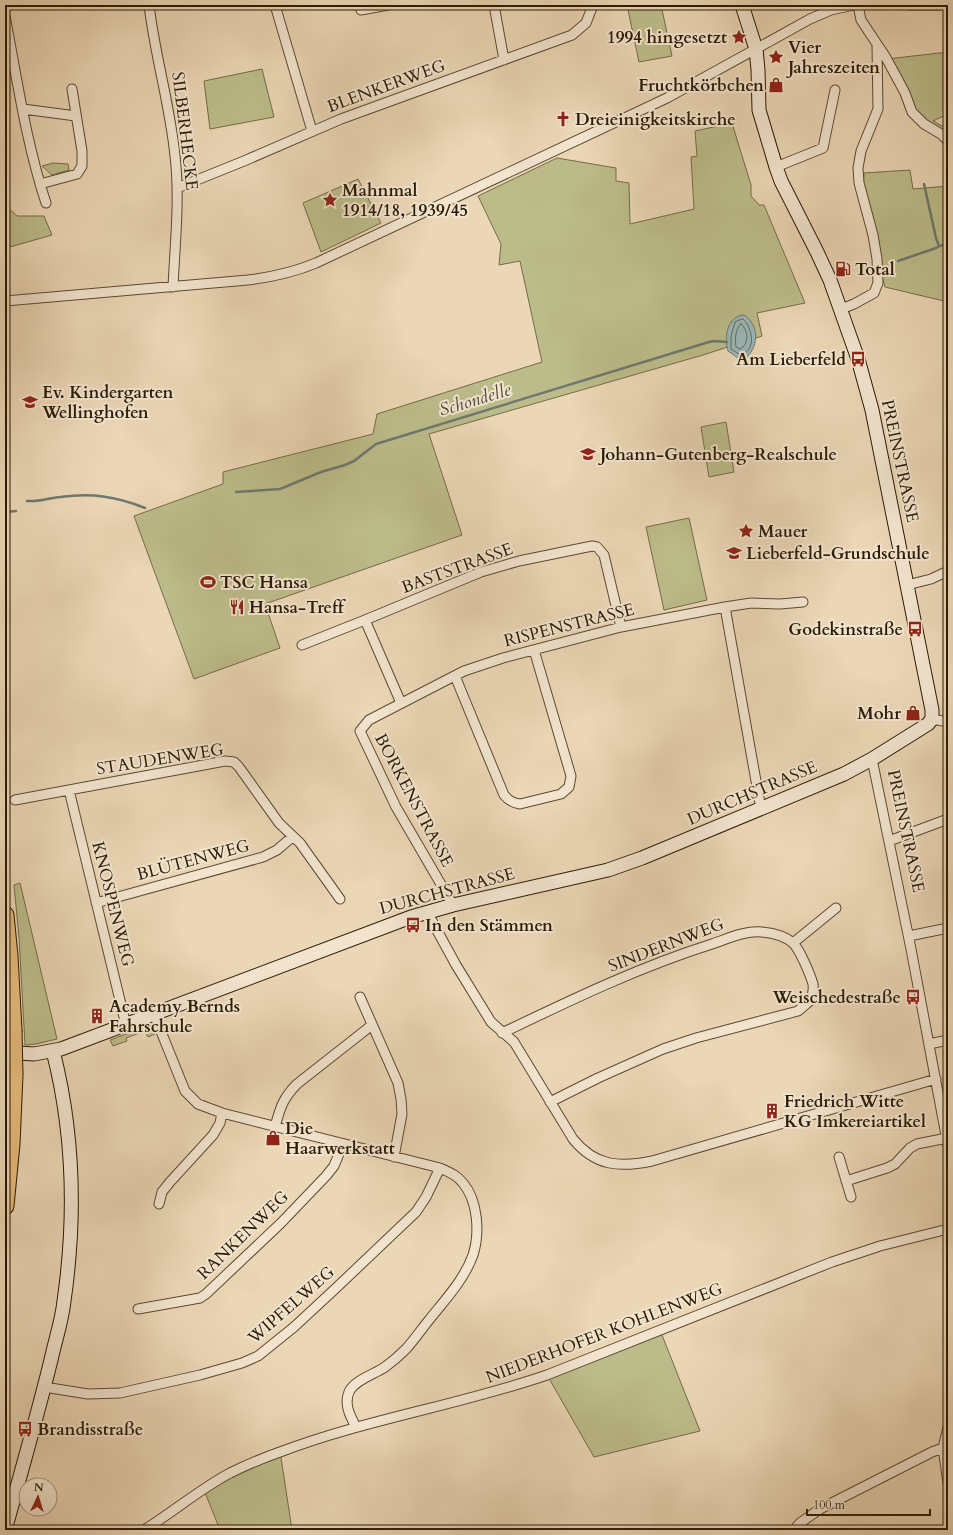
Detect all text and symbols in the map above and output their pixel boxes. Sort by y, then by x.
place label: 1994 hingesetzt [607,26,727,49]
place icon: 1994 hingesetzt [730,28,748,46]
place label: Vier Jahreszeiten [785,36,880,79]
place icon: Vier Jahreszeiten [767,48,785,66]
street label: BLENKERWEG [324,54,449,118]
street label: SILBERHECKE [166,70,204,192]
place label: Fruchtkörbchen [638,74,764,97]
shop icon: Fruchtkörbchen [767,76,785,94]
place label: Dreieinigkeitskirche [575,108,736,131]
church icon: Dreieinigkeitskirche [554,110,572,128]
place label: Mahnmal 1914/18, 1939/45 [342,179,468,222]
place icon: Mahnmal 1914/18, 1939/45 [321,191,339,209]
place label: Total [855,258,895,281]
fuel station icon: Total [834,260,852,278]
place label: Am Lieberfeld [736,348,846,371]
bus stop icon: Am Lieberfeld [849,350,867,368]
water label: Schondelle [436,377,515,423]
place label: Ev. Kindergarten Wellinghofen [41,381,173,424]
school or university icon: Ev. Kindergarten Wellinghofen [21,393,39,411]
street label: PREINSTRASSE [876,397,924,525]
place label: Johann-Gutenberg-Realschule [597,443,837,466]
school or university icon: Johann-Gutenberg-Realschule [579,445,597,463]
place label: Mauer [758,520,808,543]
place icon: Mauer [737,522,755,540]
street label: BASTSTRASSE [398,537,516,599]
place label: Lieberfeld-Grundschule [746,542,930,565]
school or university icon: Lieberfeld-Grundschule [725,544,743,562]
place label: TSC Hansa [220,571,309,594]
sports icon: TSC Hansa [199,573,217,591]
place label: Hansa-Treff [249,596,347,619]
restaurant icon: Hansa-Treff [228,598,246,616]
street label: RISPENSTRASSE [501,598,637,652]
place label: Godekinstraße [788,618,903,641]
bus stop icon: Godekinstraße [906,620,924,638]
place label: Mohr [857,702,901,725]
shop icon: Mohr [904,704,922,722]
street label: BORKENSTRASSE [369,729,459,871]
street label: STAUDENWEG [95,738,226,780]
street label: DURCHSTRASSE [683,755,821,831]
street label: PREINSTRASSE [882,767,930,895]
street label: BLÜTENWEG [134,834,252,886]
street label: KNOSPENWEG [86,839,140,969]
street label: DURCHSTRASSE [377,862,517,920]
street label: SINDERNWEG [605,912,728,978]
place label: In den Stämmen [425,914,553,937]
bus stop icon: In den Stämmen [404,916,422,934]
place label: Weischedestraße [771,986,901,1009]
bus stop icon: Weischedestraße [904,988,922,1006]
place label: Academy Bernds Fahrschule [109,995,240,1038]
building icon: Academy Bernds Fahrschule [88,1007,106,1025]
place label: Friedrich Witte KG Imkereiartikel [784,1090,926,1133]
building icon: Friedrich Witte KG Imkereiartikel [763,1102,781,1120]
place label: Die Haarwerkstatt [285,1117,395,1160]
shop icon: Die Haarwerkstatt [264,1129,282,1147]
street label: RANKENWEG [192,1185,294,1285]
street label: WIPFELWEG [242,1261,340,1350]
street label: NIEDERHOFER KOHLENWEG [482,1277,726,1389]
place label: Brandisstraße [37,1418,143,1441]
bus stop icon: Brandisstraße [16,1420,34,1438]
north arrow [18,1477,58,1517]
text: N [33,1480,44,1495]
scale bar [807,1491,930,1517]
text: 100 m [813,1497,846,1513]

